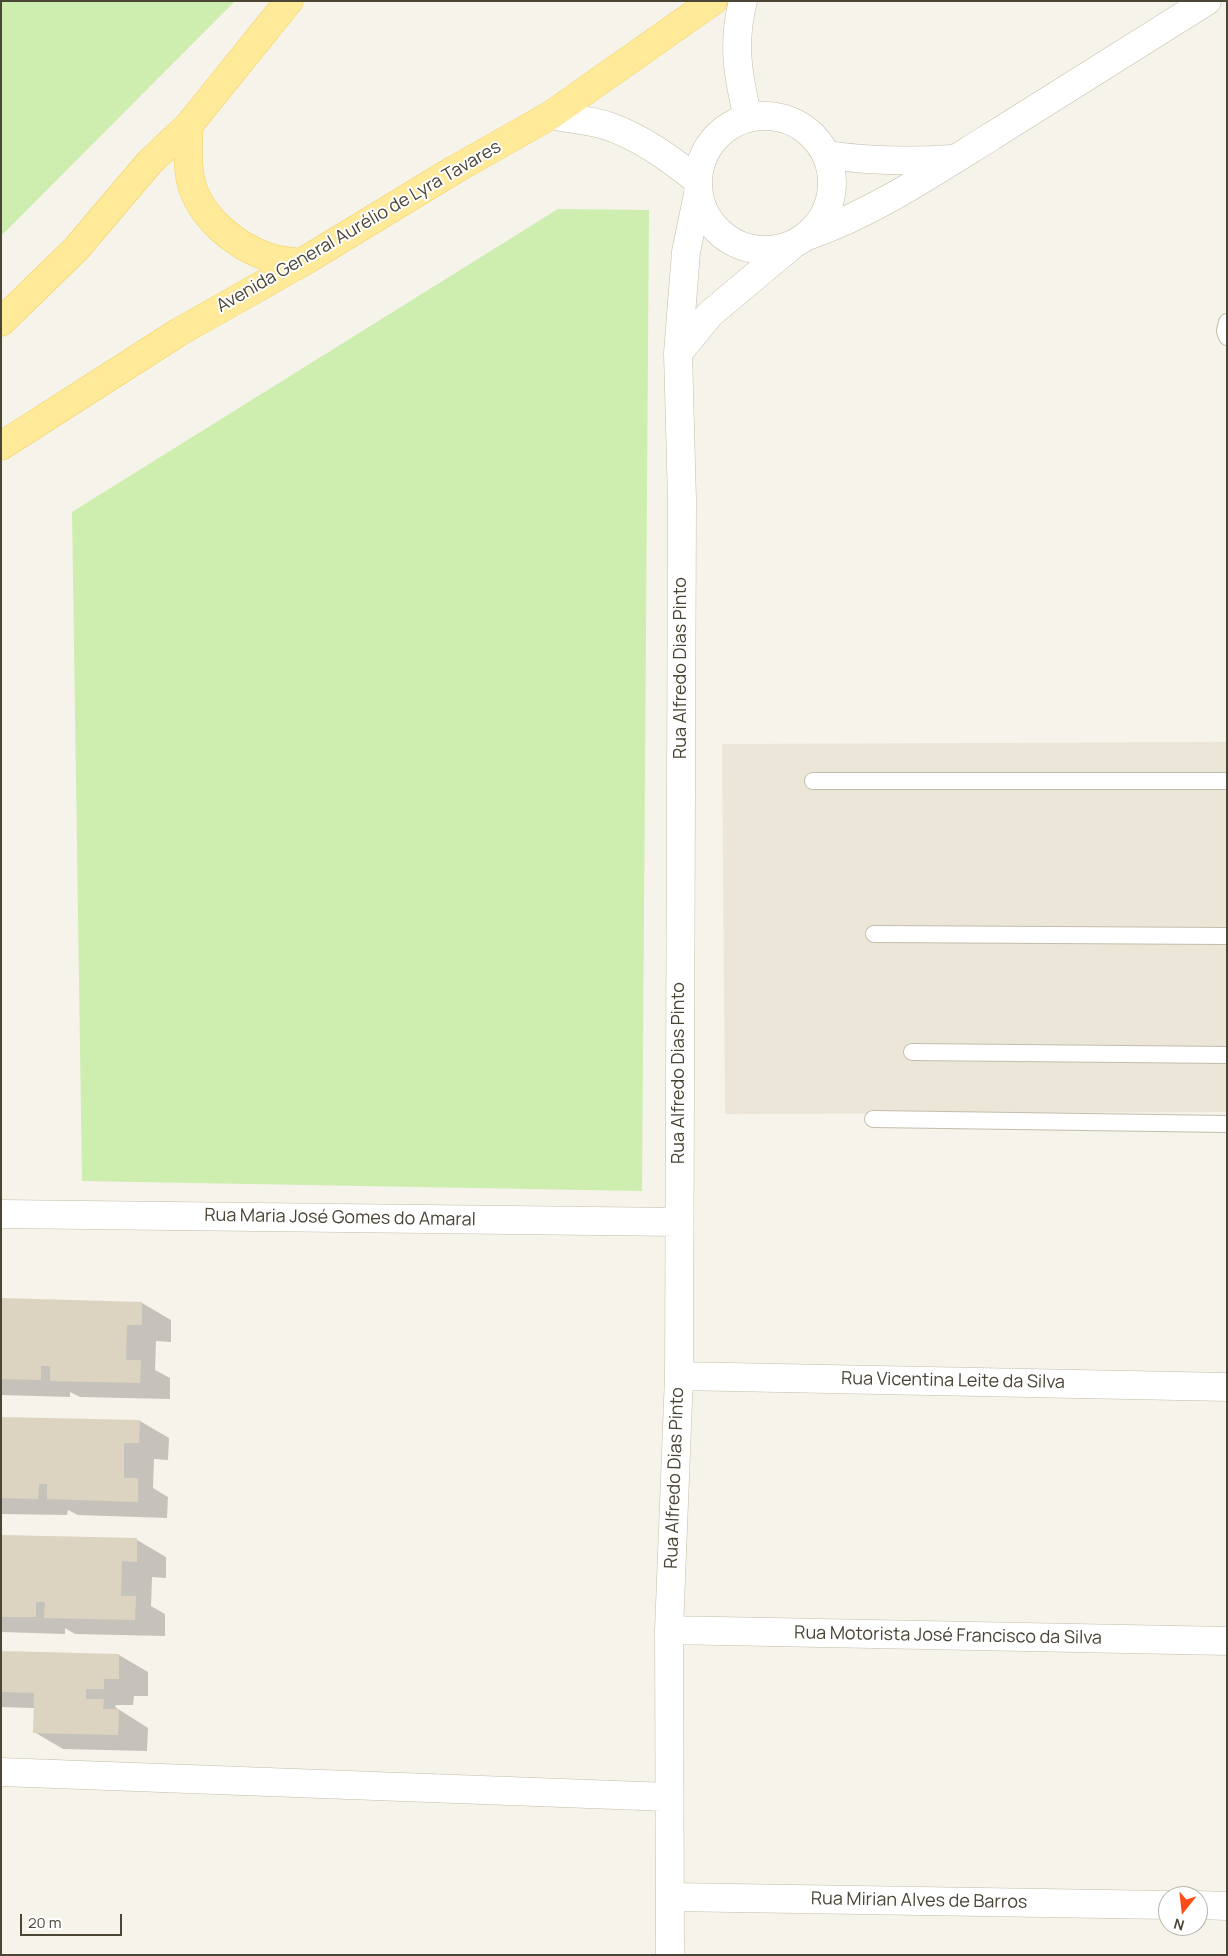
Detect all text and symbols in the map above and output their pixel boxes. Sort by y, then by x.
street label: Avenida General Aurélio de Lyra Tavares [213,136,505,318]
street label: Rua Alfredo Dias Pinto [670,577,692,759]
street label: Rua Alfredo Dias Pinto [668,982,690,1164]
street label: Rua Maria José Gomes do Amaral [204,1205,476,1231]
street label: Rua Vicentina Leite da Silva [841,1368,1065,1394]
street label: Rua Alfredo Dias Pinto [661,1387,689,1569]
street label: Rua Motorista José Francisco da Silva [794,1623,1102,1649]
north arrow [1158,1886,1208,1936]
street label: Rua Mirian Alves de Barros [811,1888,1027,1914]
scale bar [22,1904,125,1936]
text: 20 m [28,1912,61,1933]
text: N [1172,1914,1186,1935]

